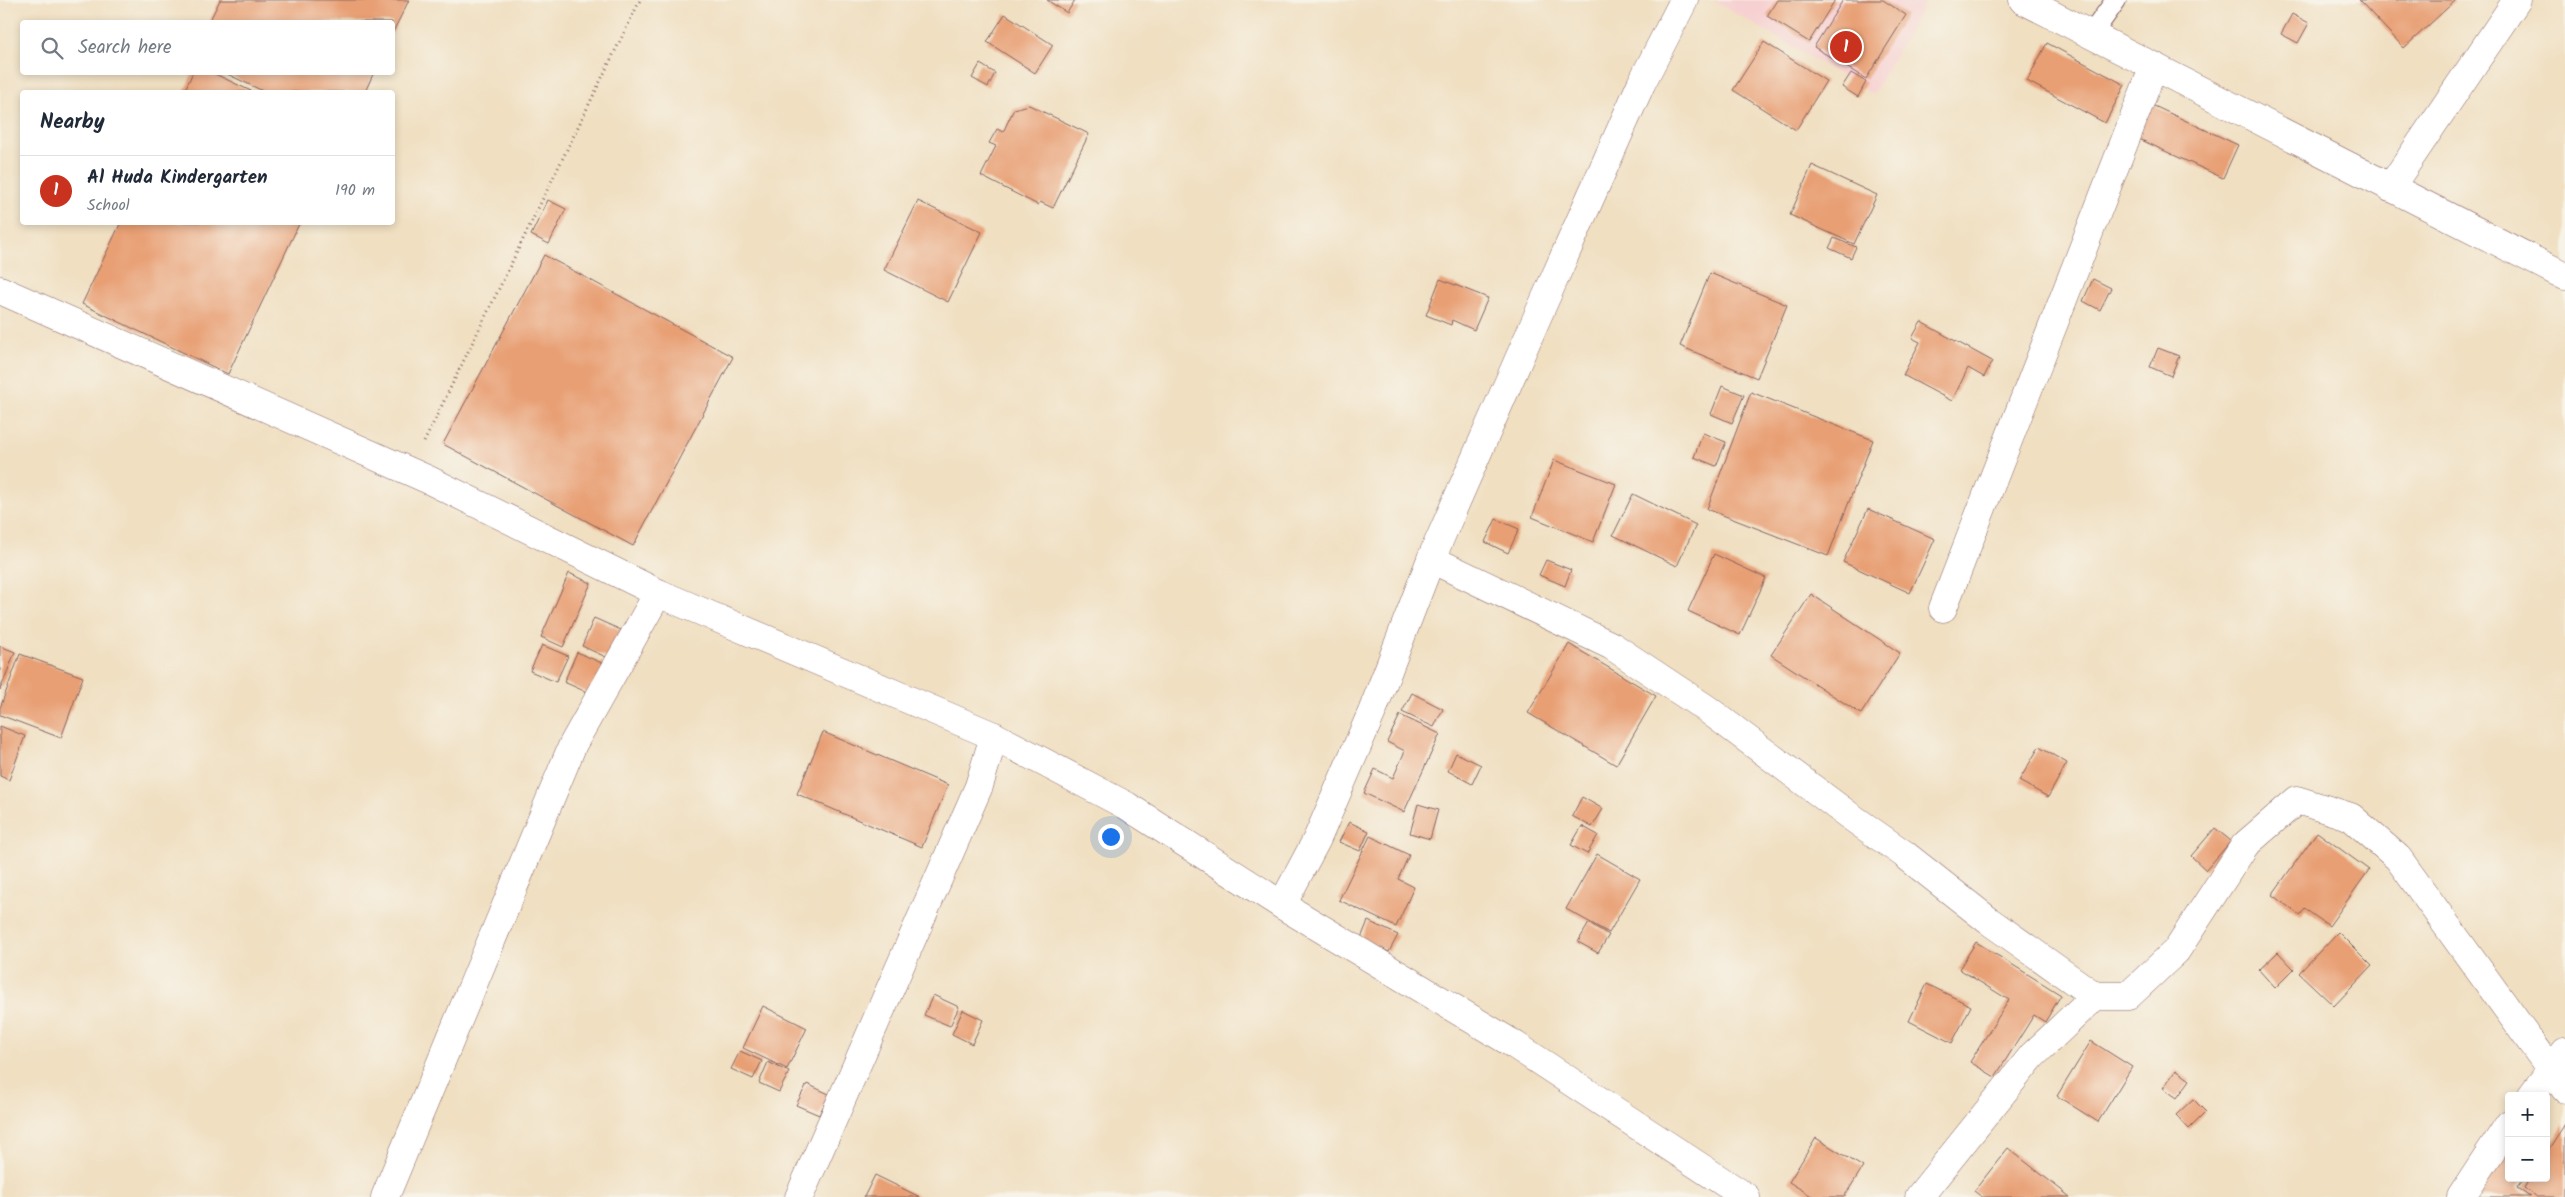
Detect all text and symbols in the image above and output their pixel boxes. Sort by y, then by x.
search box [20,20,395,75]
pin: 1 [1830,28,1862,66]
text: Search here [78,33,172,63]
icon: search [38,34,66,62]
text: Nearby [40,106,105,139]
text: Al Huda Kindergarten [87,163,268,193]
text: 1 [54,178,58,203]
text: 190 m [335,178,375,203]
text: School [87,193,130,218]
your location [1098,824,1124,850]
map controls [2505,1092,2550,1182]
button: + [2505,1092,2550,1137]
button: − [2505,1137,2550,1182]

